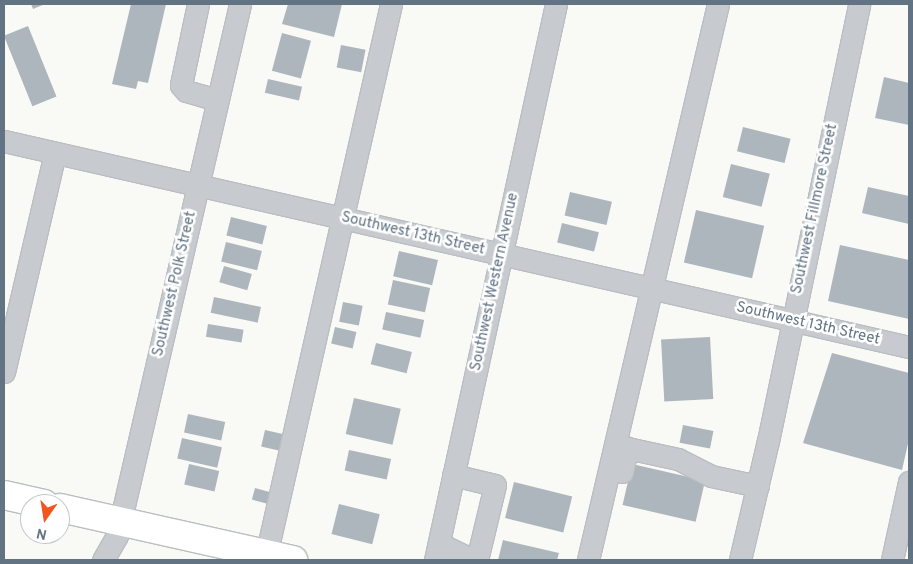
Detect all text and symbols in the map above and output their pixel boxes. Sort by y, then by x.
street label: Southwest Fillmore Street [788,122,842,296]
street label: Southwest Western Avenue [467,191,523,373]
street label: Southwest 13th Street [339,209,487,259]
street label: Southwest Polk Street [150,210,200,358]
street label: Southwest 13th Street [734,299,882,349]
north arrow [20,494,70,544]
text: N [35,524,49,543]

